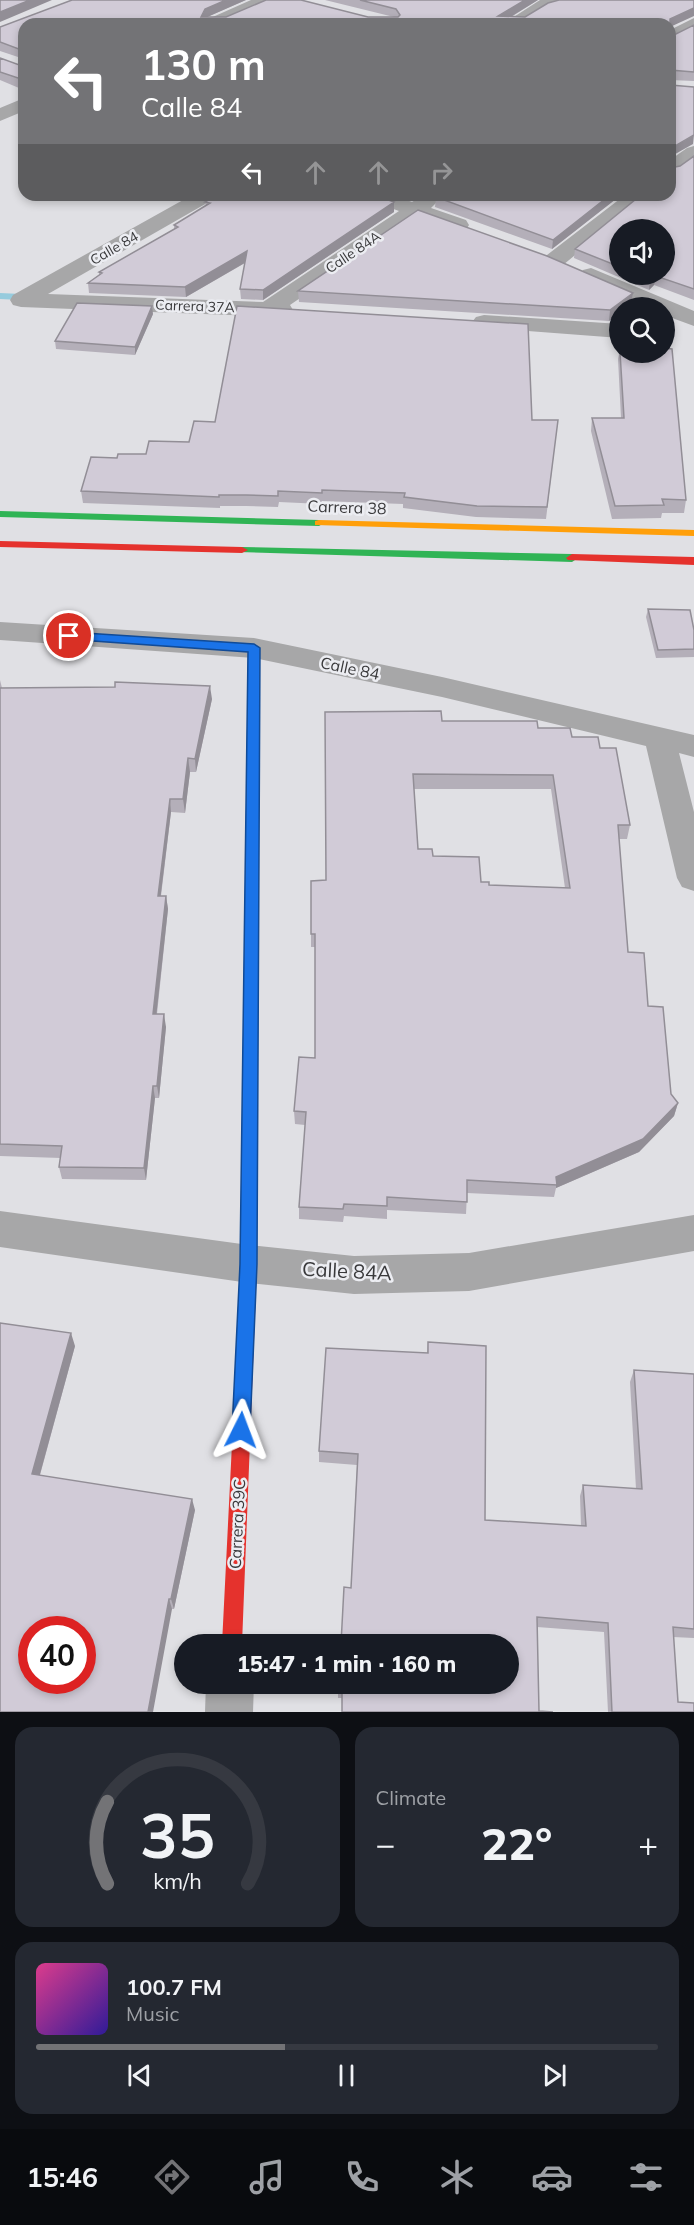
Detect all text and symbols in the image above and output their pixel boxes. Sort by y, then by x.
text: 130 m [141,38,266,91]
icon: left [42,42,120,120]
text: Calle 84 [141,90,242,124]
icon: left [236,156,269,189]
icon: ahead [299,156,332,189]
icon: ahead [362,156,395,189]
icon: right [425,156,458,189]
map controls [609,219,675,363]
button: sound [609,219,675,285]
street label: Calle 84 [87,227,142,269]
street label: Calle 84A [322,227,385,277]
street label: Carrera 37A [155,296,236,316]
button: search [609,297,675,363]
street label: Carrera 38 [307,496,387,518]
pin [43,610,94,661]
icon: arrive [52,619,85,652]
street label: Calle 84 [319,652,382,684]
street label: Calle 84A [302,1256,393,1285]
position arrow [209,1398,273,1462]
street label: Carrera 39C [225,1478,249,1570]
speed limit sign: 40 [18,1616,96,1694]
text: 15:47 · 1 min · 160 m [237,1650,456,1678]
text: Climate [376,1785,446,1810]
text: 35 [140,1795,215,1874]
text: 22° [481,1815,552,1871]
text: − [376,1823,395,1864]
text: + [638,1823,658,1864]
text: km/h [153,1867,201,1894]
text: 100.7 FM [126,1973,222,2001]
text: Music [126,2001,179,2026]
icon: previous [123,2059,156,2092]
icon: pause [330,2059,363,2092]
icon: next [538,2059,571,2092]
icon: directions [151,2156,193,2198]
icon: music [246,2156,288,2198]
icon: phone [341,2156,383,2198]
icon: climate [436,2156,478,2198]
icon: car [531,2156,573,2198]
icon: filters [625,2156,667,2198]
text: 15:46 [26,2160,98,2194]

